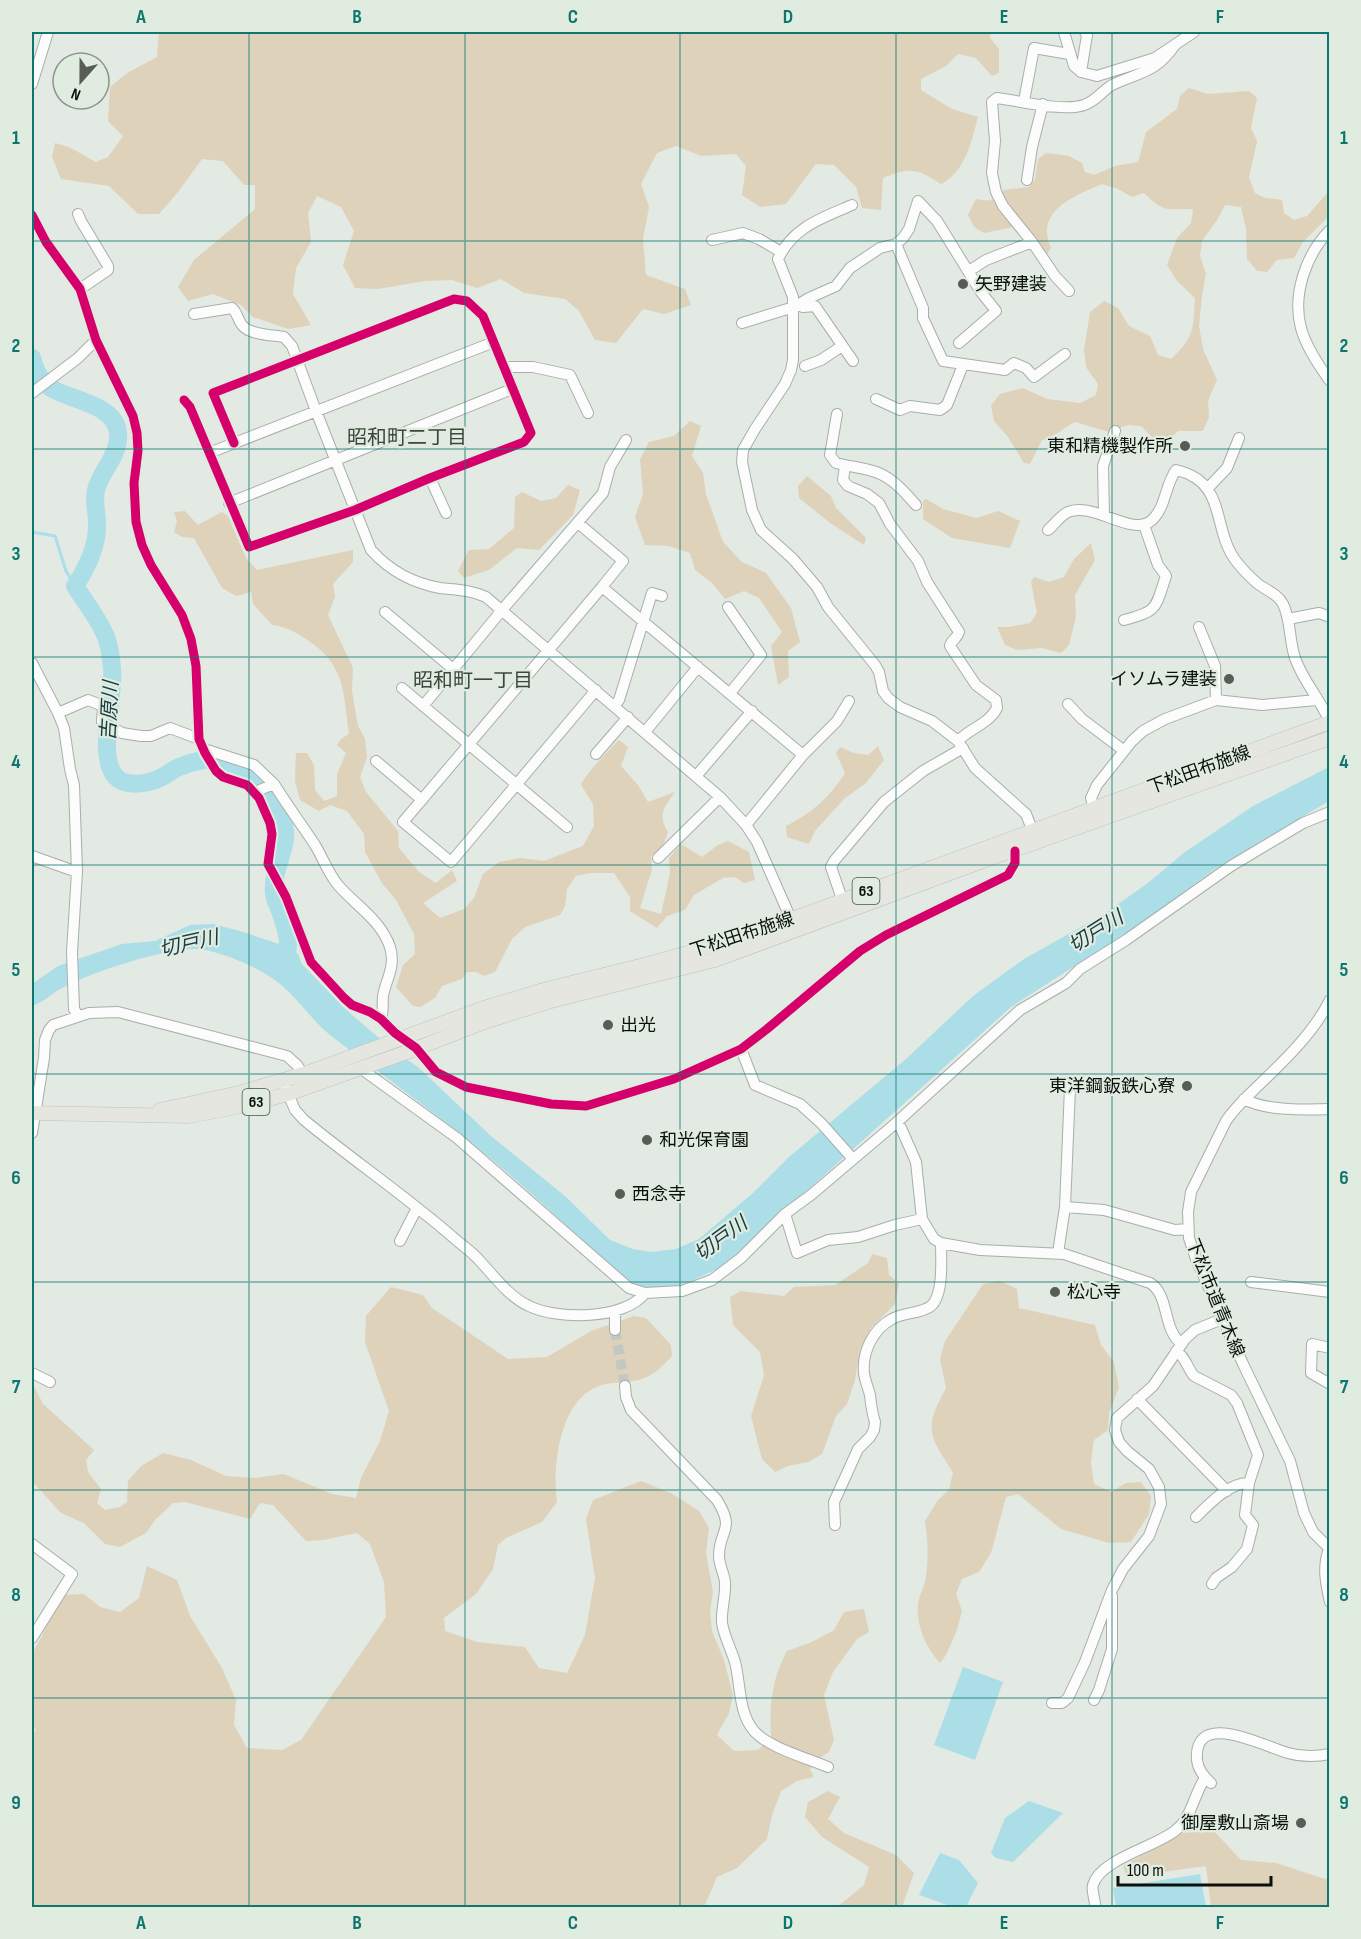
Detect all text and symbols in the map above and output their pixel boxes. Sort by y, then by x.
text: A [135,5,146,29]
text: B [352,5,362,29]
text: C [568,5,578,29]
text: D [783,5,793,29]
text: E [1000,5,1008,29]
text: F [1216,5,1224,29]
north arrow [51,51,111,111]
text: N [69,83,84,104]
text: 1 [12,126,20,150]
text: 1 [1340,126,1348,150]
place label: 矢野建装 [975,274,1047,295]
marker: 矢野建装 [956,277,970,291]
text: 2 [12,334,20,358]
text: 2 [1340,334,1348,358]
district label: 昭和町二丁目 [347,426,467,450]
place label: 東和精機製作所 [1047,436,1173,457]
marker: 東和精機製作所 [1178,439,1192,453]
text: 3 [12,542,21,566]
text: 3 [1340,542,1349,566]
district label: 昭和町一丁目 [413,669,533,693]
place label: イソムラ建装 [1110,669,1217,690]
marker: イソムラ建装 [1222,672,1236,686]
water label: 吉原川 [96,678,124,742]
street label: 下松田布施線 [1145,742,1253,798]
text: 4 [11,750,21,774]
text: 4 [1339,750,1349,774]
road number: 63 [852,878,880,904]
water label: 切戸川 [1064,905,1129,958]
street label: 下松田布施線 [687,908,797,962]
water label: 切戸川 [157,925,223,962]
text: 5 [12,958,21,982]
text: 5 [1340,958,1349,982]
place label: 出光 [620,1015,656,1036]
marker: 出光 [601,1018,615,1032]
place label: 東洋鋼鈑鉄心寮 [1049,1076,1175,1097]
marker: 東洋鋼鈑鉄心寮 [1180,1079,1194,1093]
road number: 63 [242,1089,270,1115]
place label: 和光保育園 [659,1130,749,1151]
marker: 和光保育園 [640,1133,654,1147]
text: 6 [11,1166,21,1190]
text: 6 [1339,1166,1349,1190]
place label: 西念寺 [632,1184,686,1205]
marker: 西念寺 [613,1187,627,1201]
water label: 切戸川 [690,1210,754,1266]
street label: 下松市道青木線 [1182,1236,1248,1360]
place label: 松心寺 [1067,1282,1121,1303]
marker: 松心寺 [1048,1285,1062,1299]
text: 7 [12,1375,21,1399]
text: 7 [1340,1375,1349,1399]
text: 8 [11,1583,21,1607]
text: 8 [1339,1583,1349,1607]
text: 9 [11,1791,21,1815]
text: 9 [1339,1791,1349,1815]
place label: 御屋敷山斎場 [1181,1813,1289,1834]
marker: 御屋敷山斎場 [1294,1816,1308,1830]
scale bar [1118,1849,1271,1887]
text: 100 m [1127,1860,1164,1881]
text: A [135,1911,146,1935]
text: B [352,1911,362,1935]
text: C [568,1911,578,1935]
text: D [783,1911,793,1935]
text: E [1000,1911,1008,1935]
text: F [1216,1911,1224,1935]

